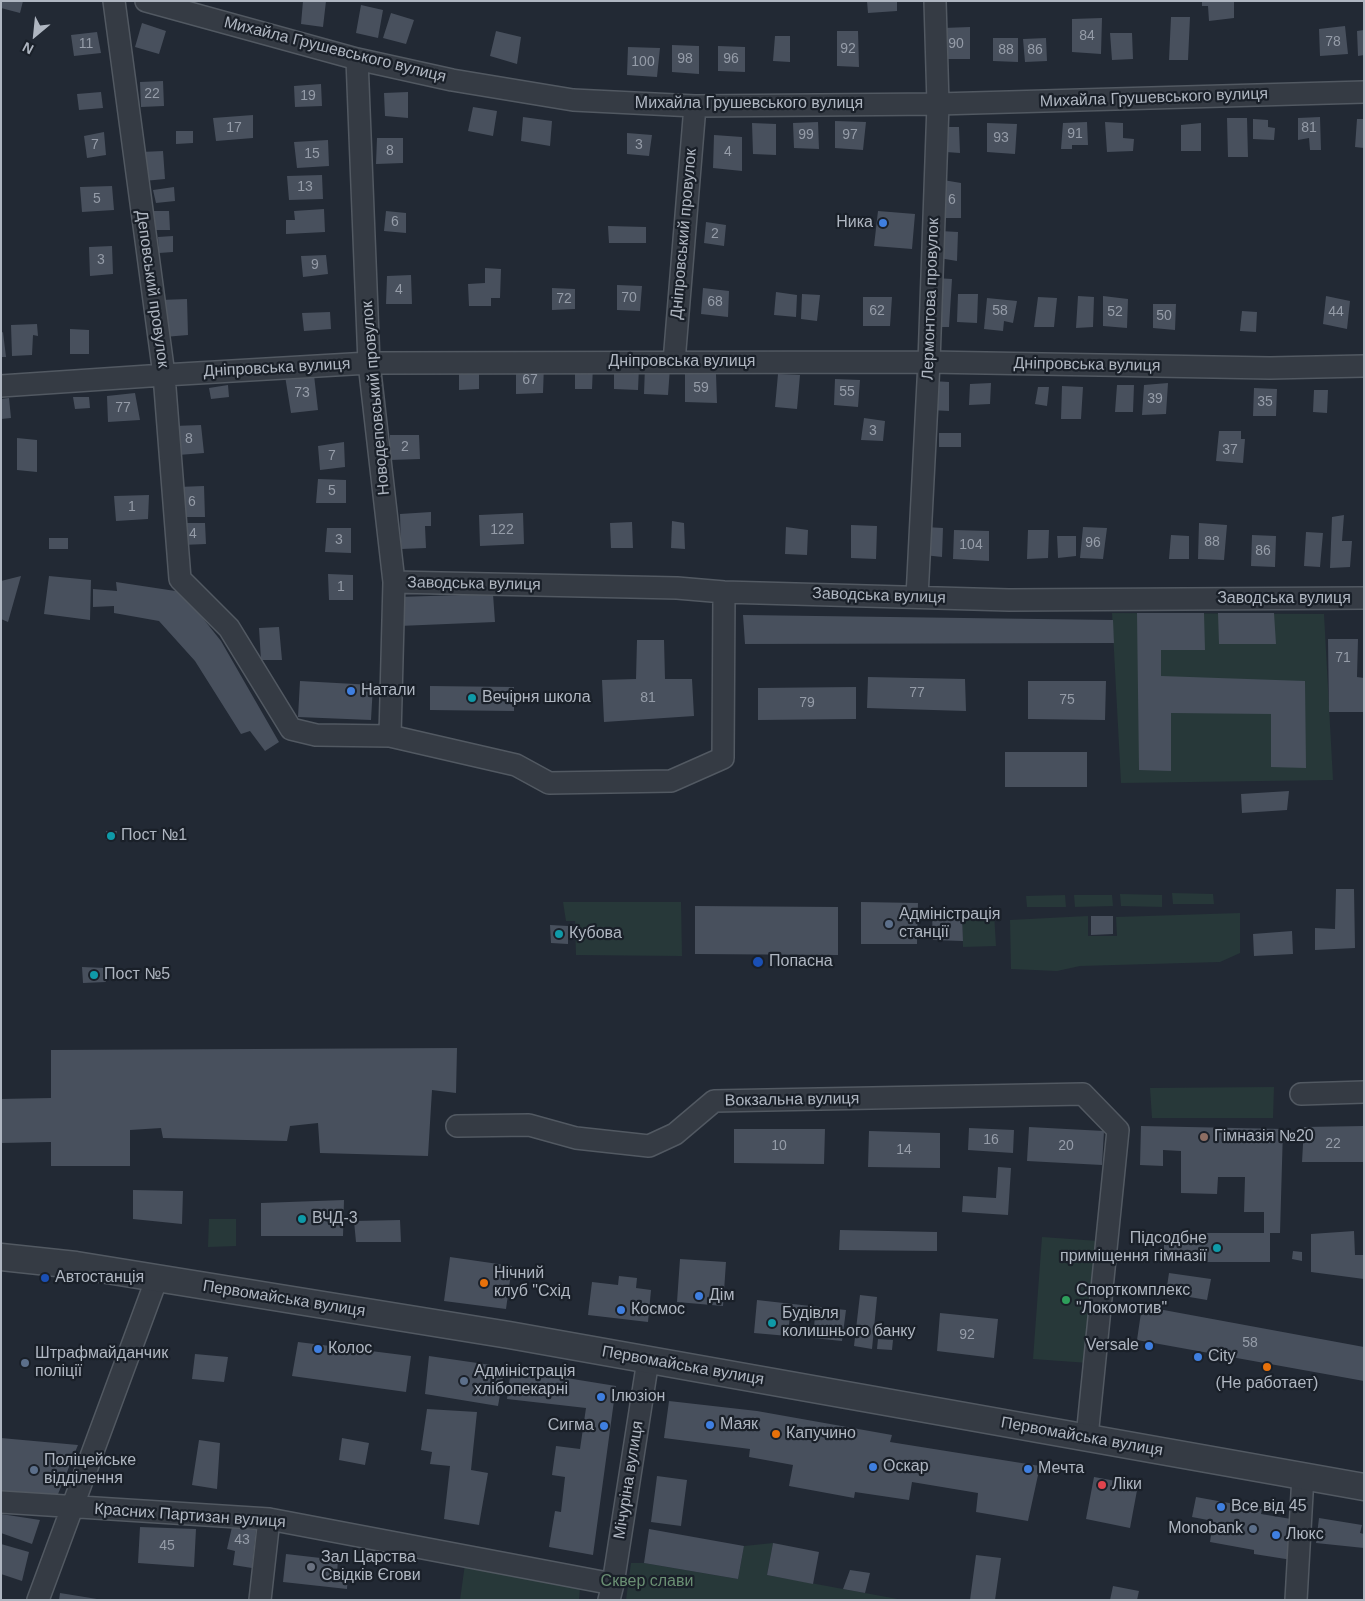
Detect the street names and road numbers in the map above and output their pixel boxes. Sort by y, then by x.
street label: Михайла Грушевського вулиця [222,13,448,87]
street label: Михайла Грушевського вулиця [1040,84,1268,112]
street label: Михайла Грушевського вулиця [635,94,863,114]
street label: Дніпровський провулок [667,148,701,320]
street label: Деповський провулок [131,209,173,369]
street label: Лермонтова провулок [919,218,943,380]
street label: Новодеповський провулок [358,300,394,496]
street label: Дніпровська вулиця [609,352,755,372]
street label: Дніпровська вулиця [1013,354,1161,376]
street label: Дніпровська вулиця [203,355,351,381]
street label: Заводська вулиця [407,573,541,595]
street label: Заводська вулиця [812,584,946,608]
street label: Заводська вулиця [1217,589,1351,609]
street label: Вокзальна вулиця [724,1089,860,1111]
street label: Первомайська вулиця [201,1277,367,1321]
street label: Первомайська вулиця [600,1342,766,1390]
street label: Первомайська вулиця [999,1413,1165,1461]
street label: Мічуріна вулиця [610,1419,648,1541]
street label: Красних Партизан вулиця [94,1500,286,1532]

